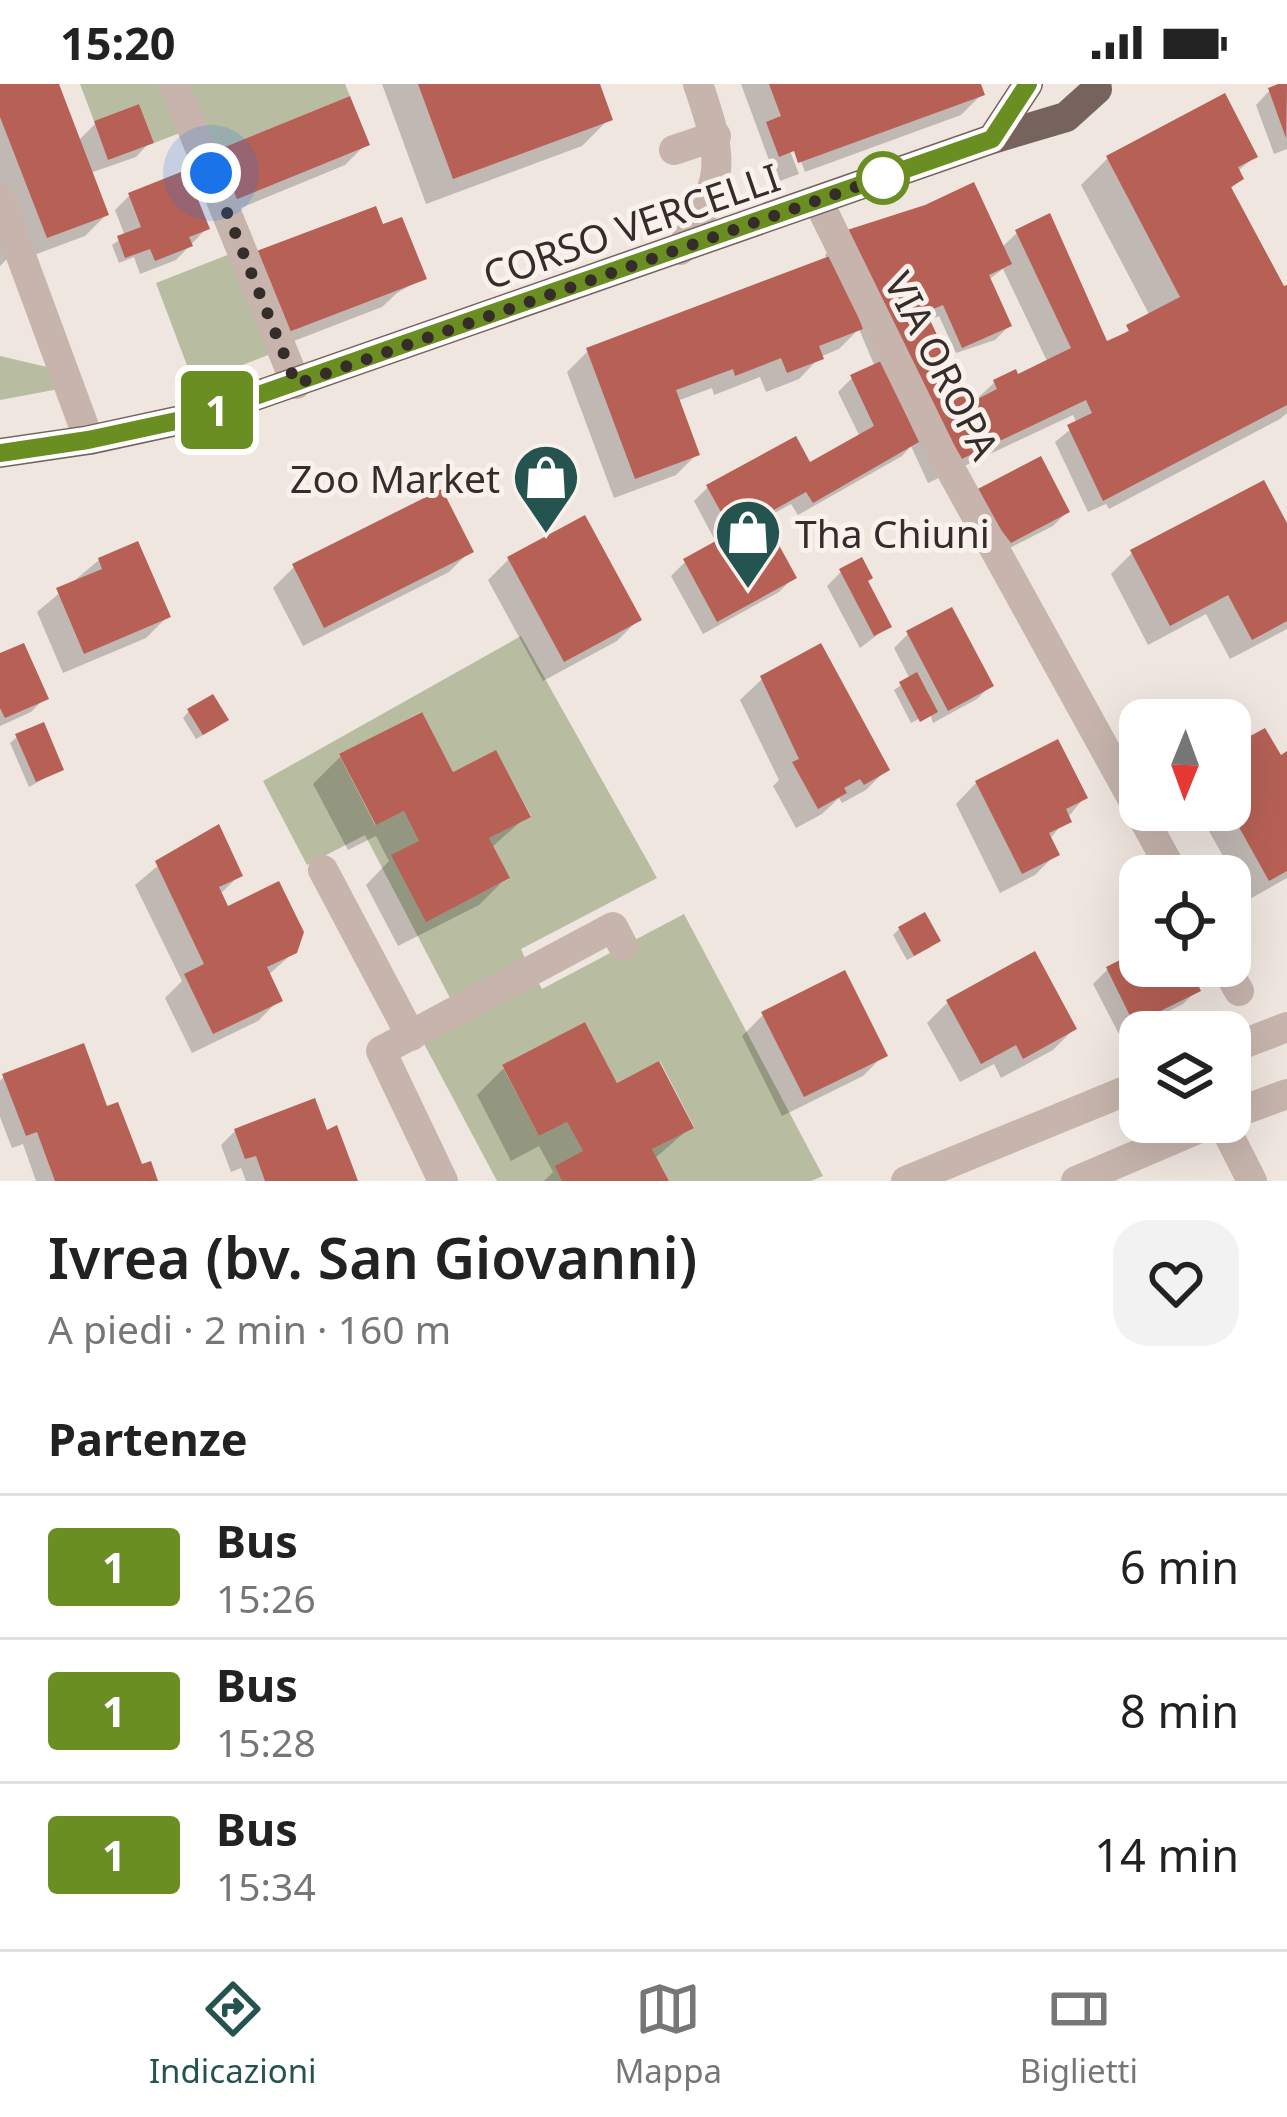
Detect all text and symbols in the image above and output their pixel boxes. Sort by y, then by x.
text: 15:20 [60,12,176,73]
your location [181,143,241,203]
street label: CORSO VERCELLI [476,149,786,301]
unlabelled marker [858,153,908,203]
street label: VIA OROPA [873,262,1013,468]
line badge: 1 [178,371,256,449]
text: 1 [205,381,229,438]
shop icon: Zoo Market [511,442,581,536]
place label: Zoo Market [290,451,500,504]
shop icon: Tha Chiuni [713,497,783,591]
place label: Tha Chiuni [795,506,990,559]
north arrow [1119,699,1251,831]
map controls [1119,699,1251,1143]
button: locate [1119,855,1251,987]
button: layers [1119,1011,1251,1143]
text: Ivrea (bv. San Giovanni) [48,1218,697,1296]
button: heart [1113,1220,1239,1346]
text: A piedi · 2 min · 160 m [48,1302,451,1355]
text: Partenze [48,1408,248,1469]
text: Bus [216,1510,298,1571]
text: 6 min [1120,1536,1239,1597]
text: 1 [102,1538,126,1595]
text: 15:26 [216,1571,316,1624]
text: Bus [216,1654,298,1715]
text: 8 min [1120,1680,1239,1741]
text: 1 [102,1682,126,1739]
text: 15:28 [216,1715,316,1768]
text: Bus [216,1798,298,1859]
text: 14 min [1094,1824,1239,1885]
text: 1 [102,1826,126,1883]
text: 15:34 [216,1859,316,1912]
tab: Indicazioni [149,1976,317,2093]
tab: Mappa [614,1976,722,2093]
tab: Biglietti [1020,1976,1138,2093]

